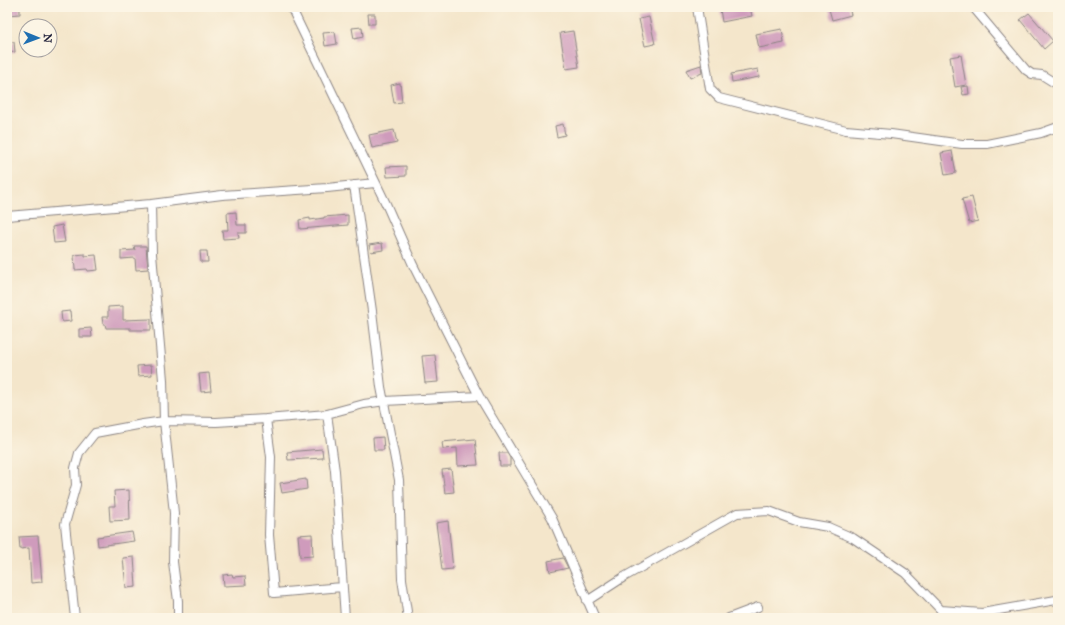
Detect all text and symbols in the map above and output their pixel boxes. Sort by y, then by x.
north arrow [18,18,58,58]
text: N [41,33,54,44]

